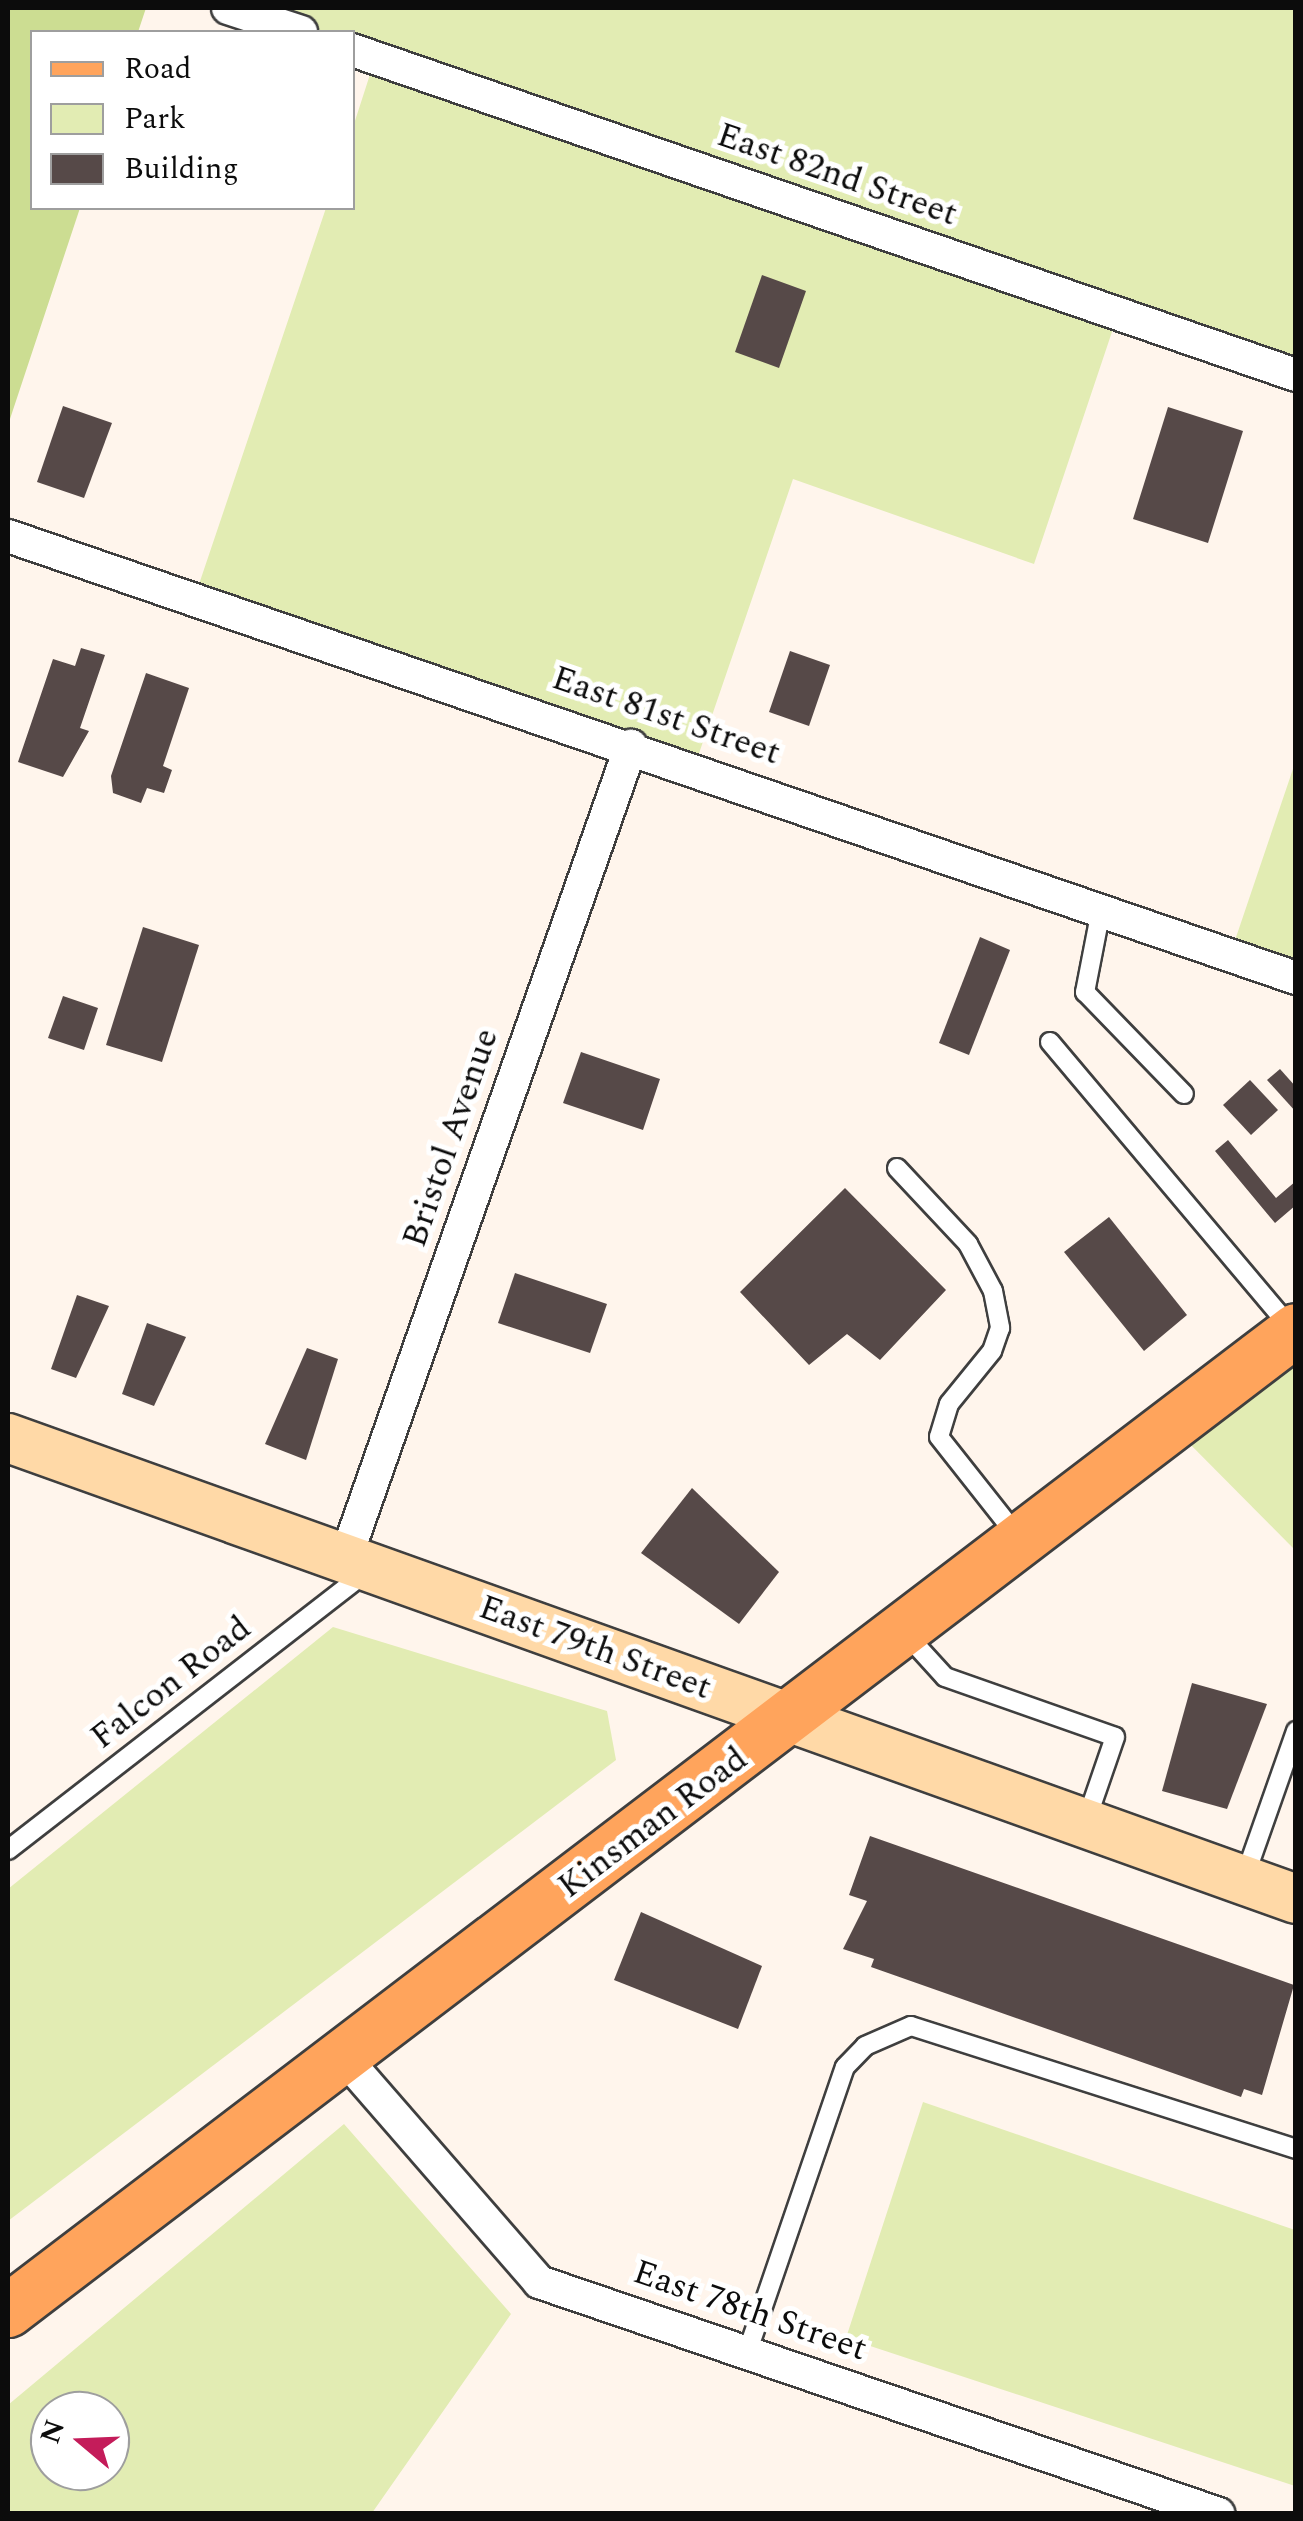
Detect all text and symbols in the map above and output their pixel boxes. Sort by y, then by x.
legend [30,30,355,210]
text: Road [124,46,192,92]
text: Park [124,96,186,142]
street label: East 82nd Street [711,114,963,236]
text: Building [124,146,239,192]
street label: East 81st Street [546,657,786,775]
street label: Bristol Avenue [394,1023,508,1253]
street label: East 79th Street [473,1587,717,1709]
street label: Falcon Road [83,1607,259,1759]
street label: Kinsman Road [550,1738,756,1908]
street label: East 78th Street [628,2251,872,2371]
north arrow [30,2391,130,2491]
text: N [29,2414,77,2450]

